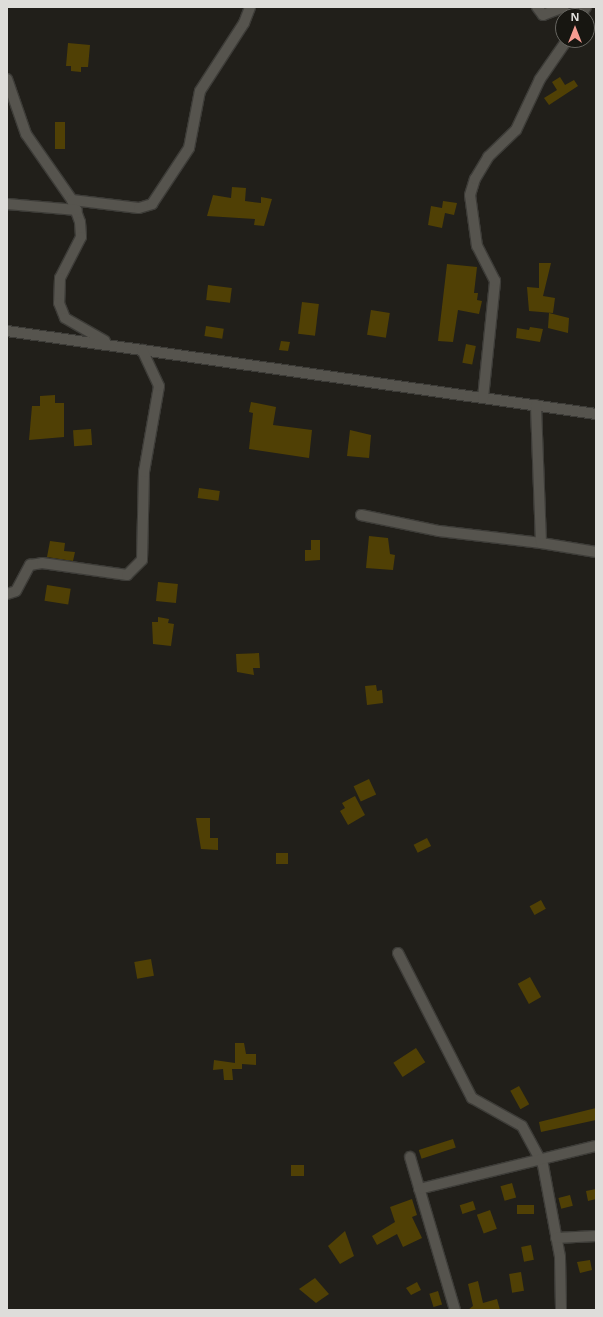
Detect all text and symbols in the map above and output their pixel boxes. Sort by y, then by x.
north arrow [555,8,595,48]
text: N [571,9,579,24]

